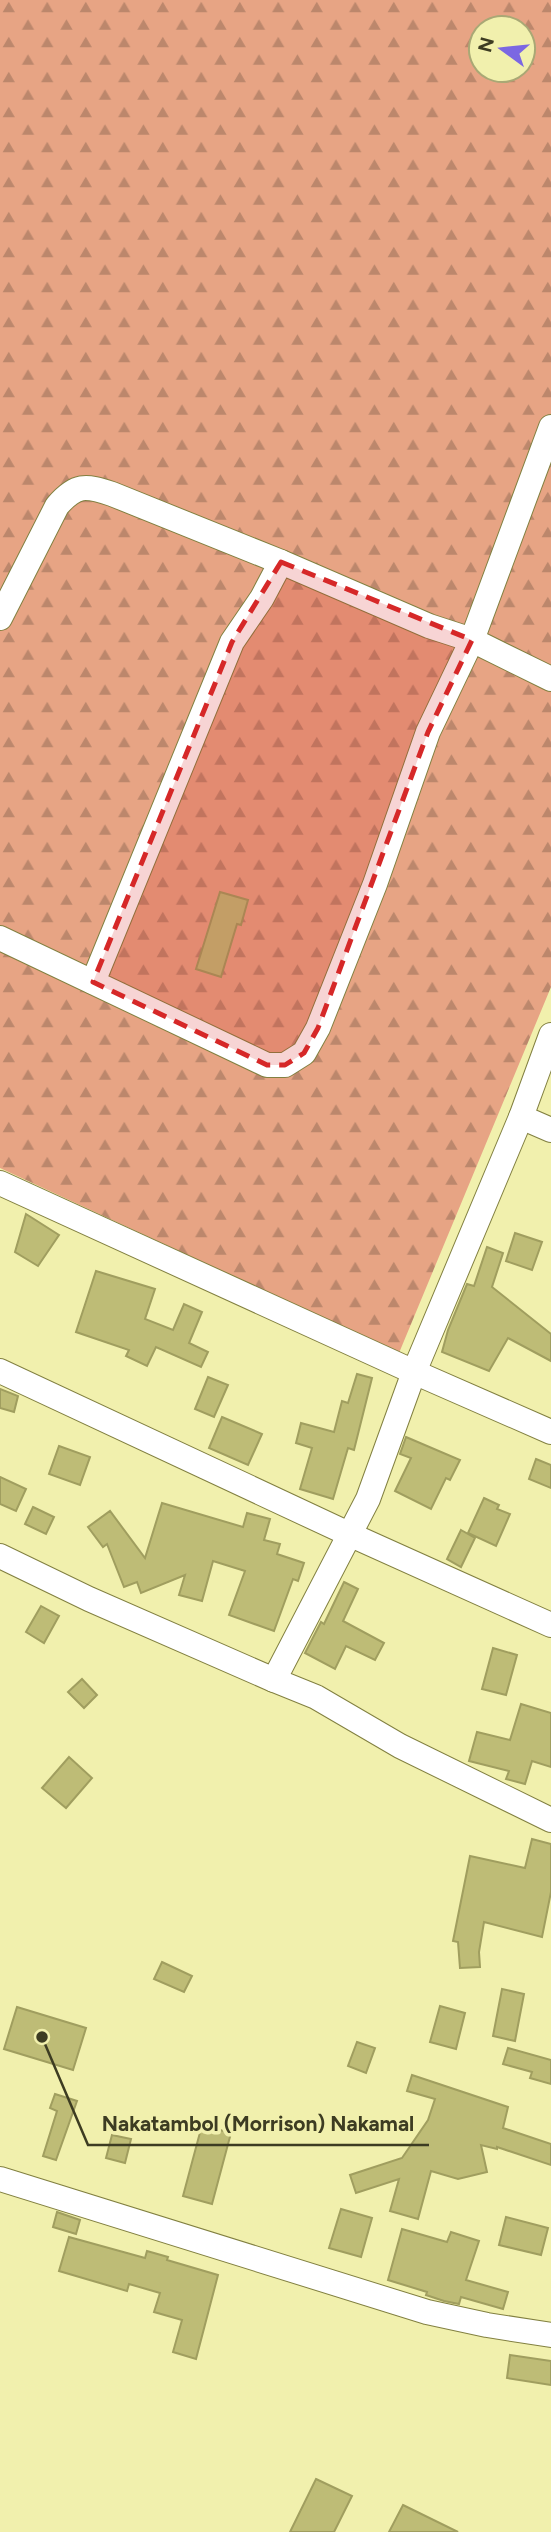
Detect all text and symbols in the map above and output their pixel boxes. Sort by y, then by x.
north arrow [467,14,537,84]
text: N [473,35,499,55]
callout: Nakatambol (Morrison) Nakamal [88,2103,429,2145]
text: Nakatambol (Morrison) Nakamal [102,2111,414,2136]

